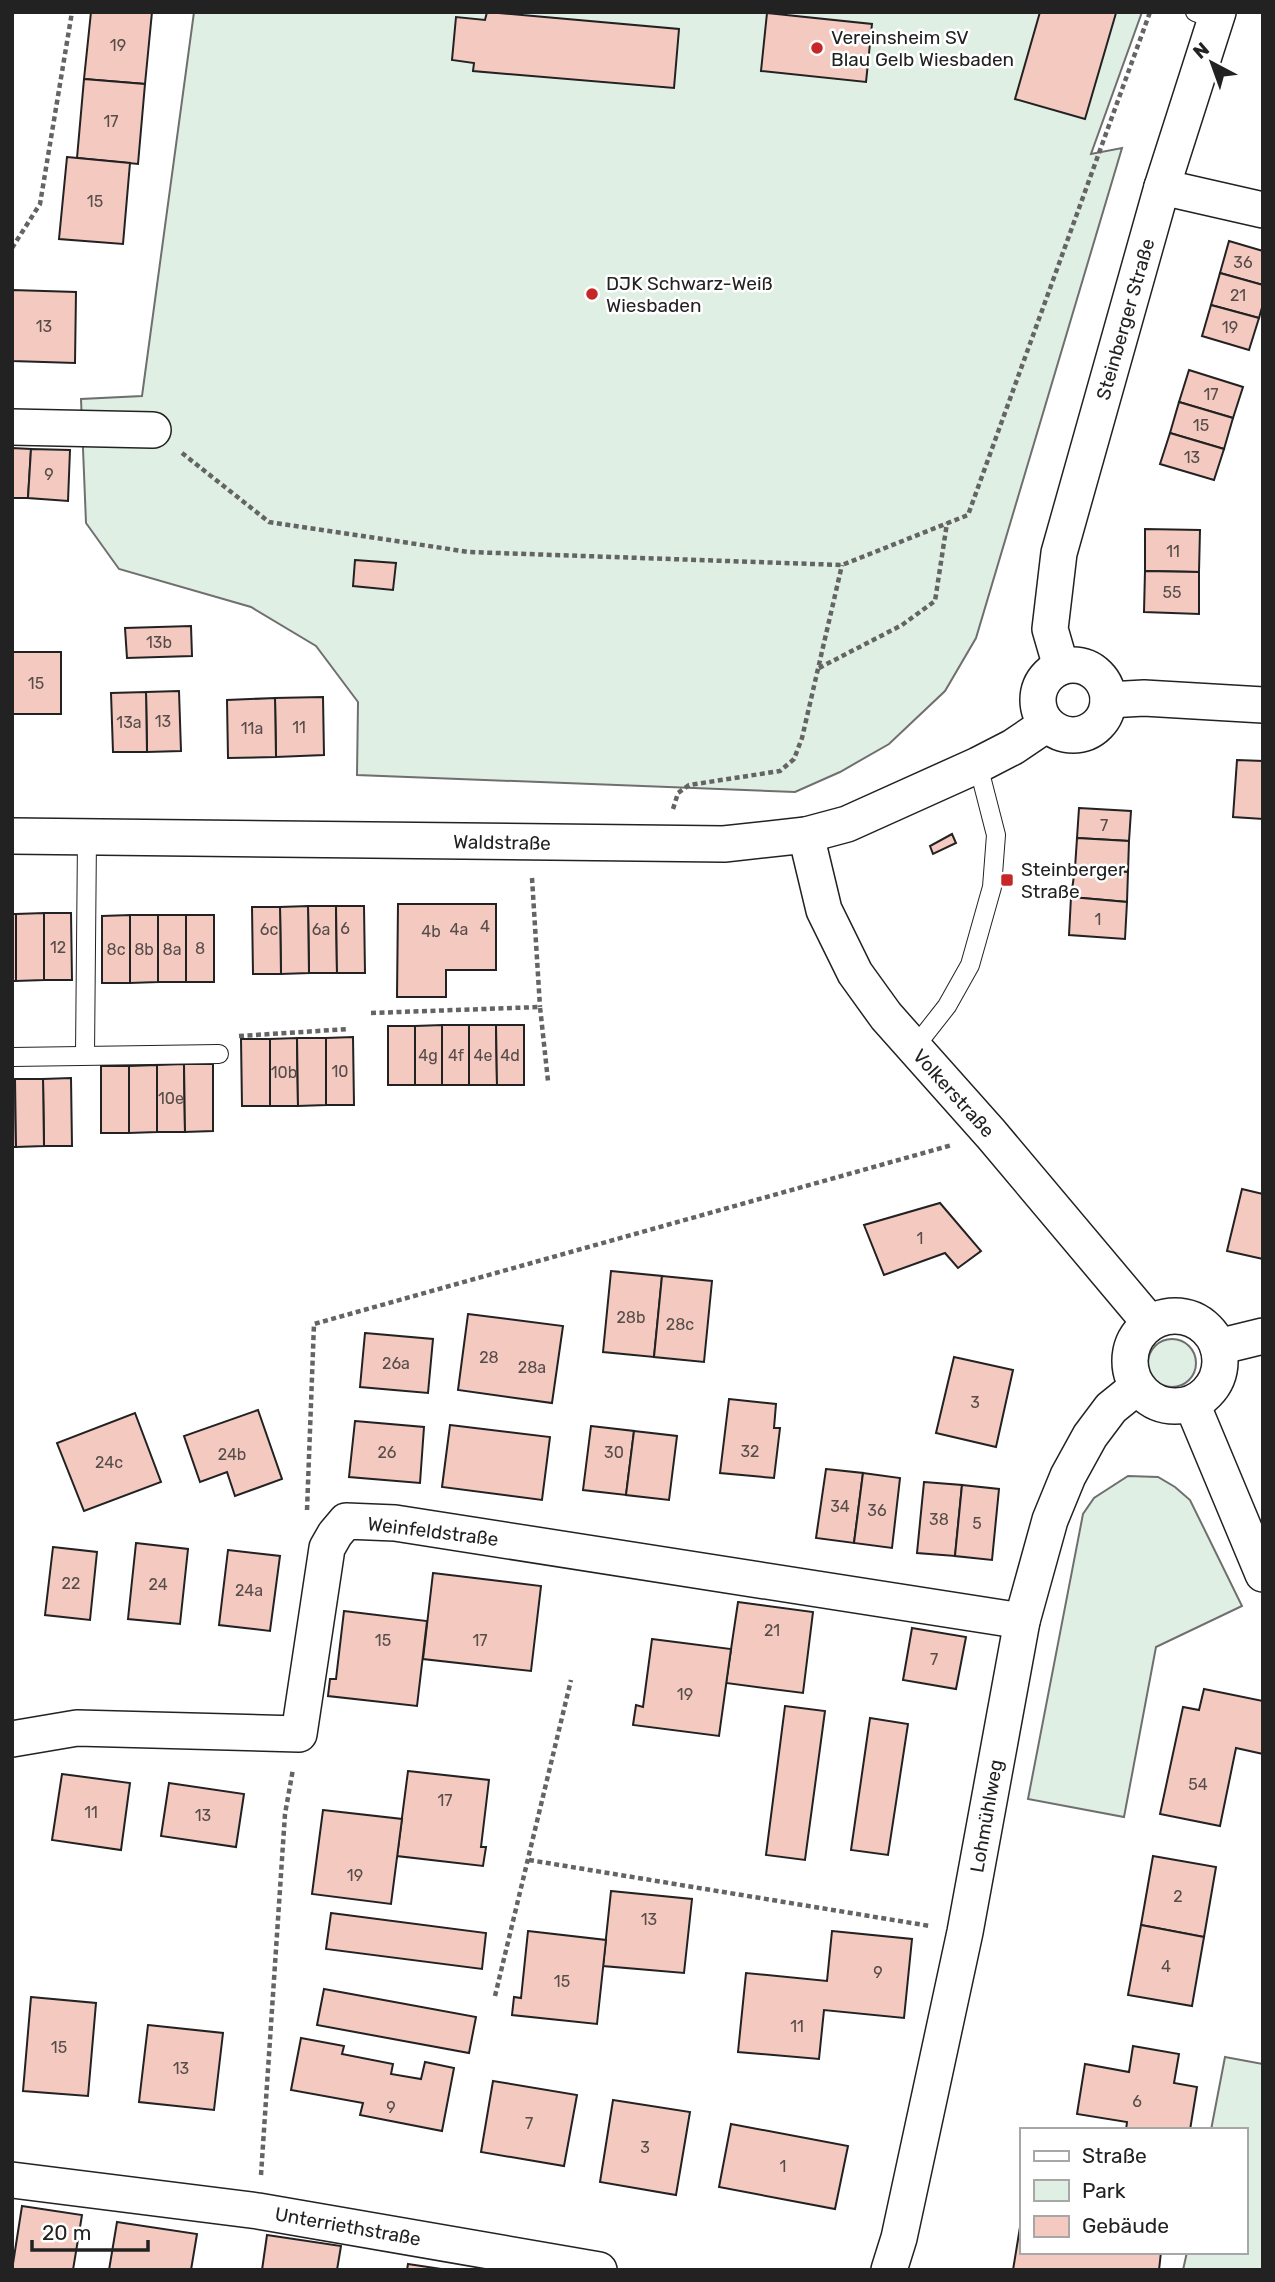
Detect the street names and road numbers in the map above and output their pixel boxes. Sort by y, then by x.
street label: Steinberger Straße [1091,236,1160,403]
street label: Waldstraße [453,830,551,855]
street label: Volkerstraße [908,1045,999,1142]
street label: Weinfeldstraße [366,1512,500,1551]
street label: Lohmühlweg [965,1758,1008,1874]
street label: Unterriethstraße [273,2202,423,2251]

